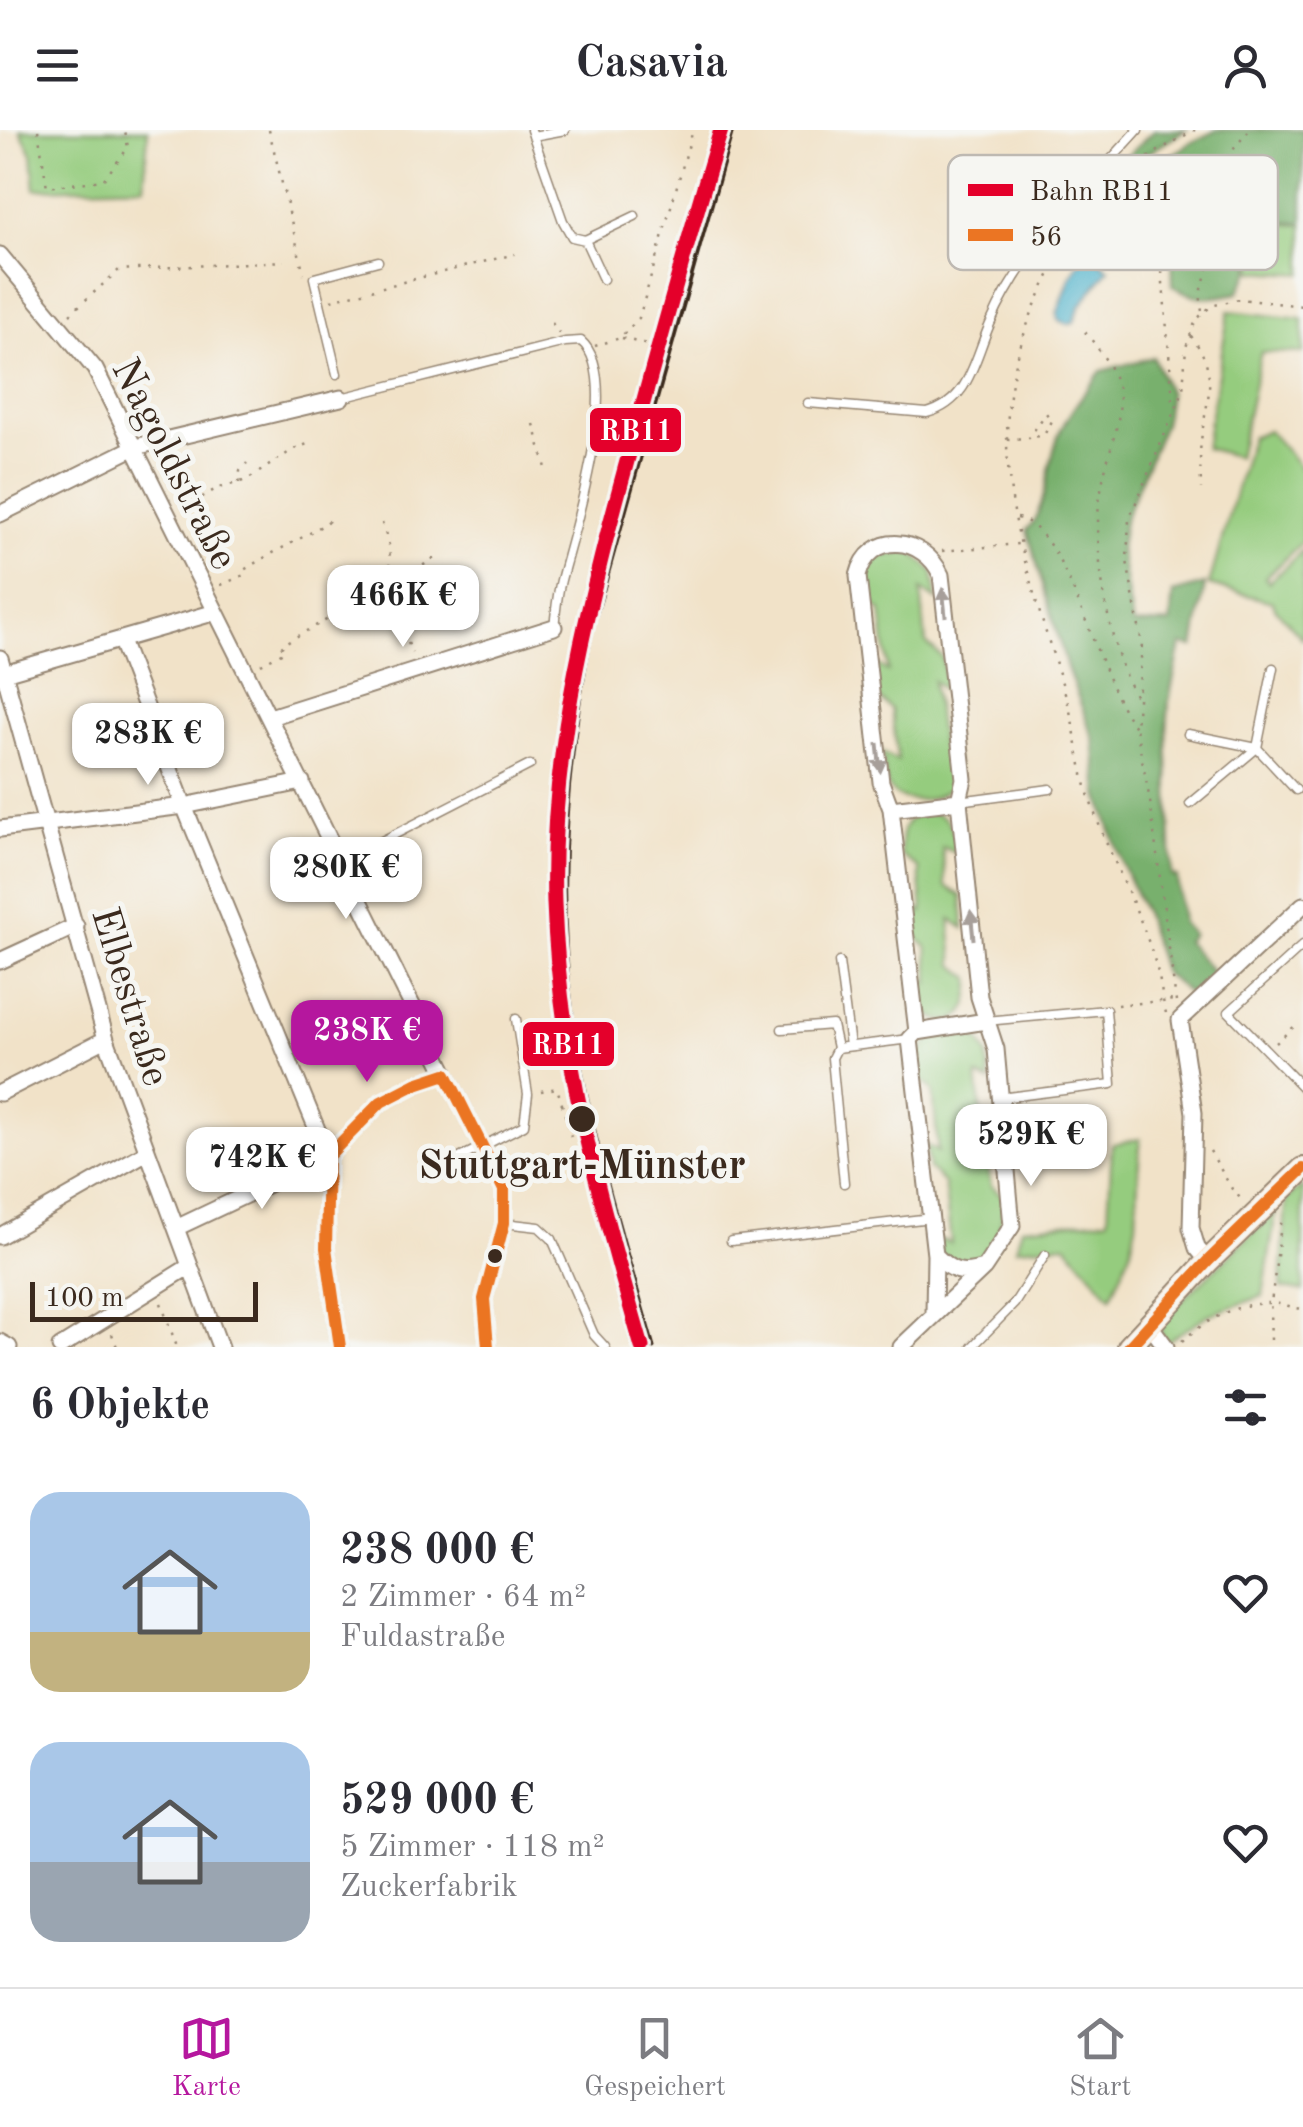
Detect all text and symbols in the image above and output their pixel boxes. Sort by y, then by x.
icon: menu [30,38,85,93]
icon: person [1218,38,1273,93]
text: Casavia [575,42,728,87]
legend [948,155,1278,270]
text: Bahn RB11 [1030,179,1173,207]
text: 56 [1030,224,1062,252]
street label: Nagoldstraße [102,353,243,577]
line badge: RB11 [588,406,683,454]
text: RB11 [600,419,672,447]
pin: 466K € [322,565,484,650]
text: 466K € [349,581,457,613]
one-way arrow [936,586,952,618]
pin: 283K € [67,703,229,788]
text: 283K € [94,719,202,751]
one-way arrow [871,743,887,775]
pin: 280K € [265,837,427,922]
text: 280K € [292,853,400,885]
street label: Elbestraße [82,903,174,1091]
one-way arrow [964,908,980,940]
pin: 238K € [286,1000,448,1085]
text: 238K € [313,1016,421,1048]
line badge: RB11 [521,1020,616,1068]
text: RB11 [532,1033,604,1061]
marker: Stuttgart-Münster [566,1103,598,1135]
pin: 529K € [950,1104,1112,1189]
text: 529K € [977,1120,1085,1152]
pin: 742K € [181,1127,343,1212]
text: 742K € [208,1143,316,1175]
place label: Stuttgart-Münster [418,1148,746,1188]
unlabelled marker [485,1246,505,1266]
scale bar [30,1277,258,1322]
text: 100 m [45,1285,124,1313]
icon: filters [1218,1380,1273,1435]
text: 6 Objekte [30,1386,210,1428]
text: 238 000 € [340,1531,534,1573]
icon: home [110,1532,230,1652]
icon: heart [1218,1565,1273,1620]
text: 2 Zimmer · 64 m² [340,1582,586,1614]
text: Fuldastraße [340,1622,505,1654]
text: 529 000 € [340,1781,534,1823]
icon: home [110,1782,230,1902]
icon: heart [1218,1815,1273,1870]
text: 5 Zimmer · 118 m² [340,1832,605,1864]
text: Zuckerfabrik [340,1872,518,1904]
tab: Karte [172,2011,241,2106]
tab: Gespeichert [584,2011,726,2106]
tab: Start [1069,2011,1131,2106]

